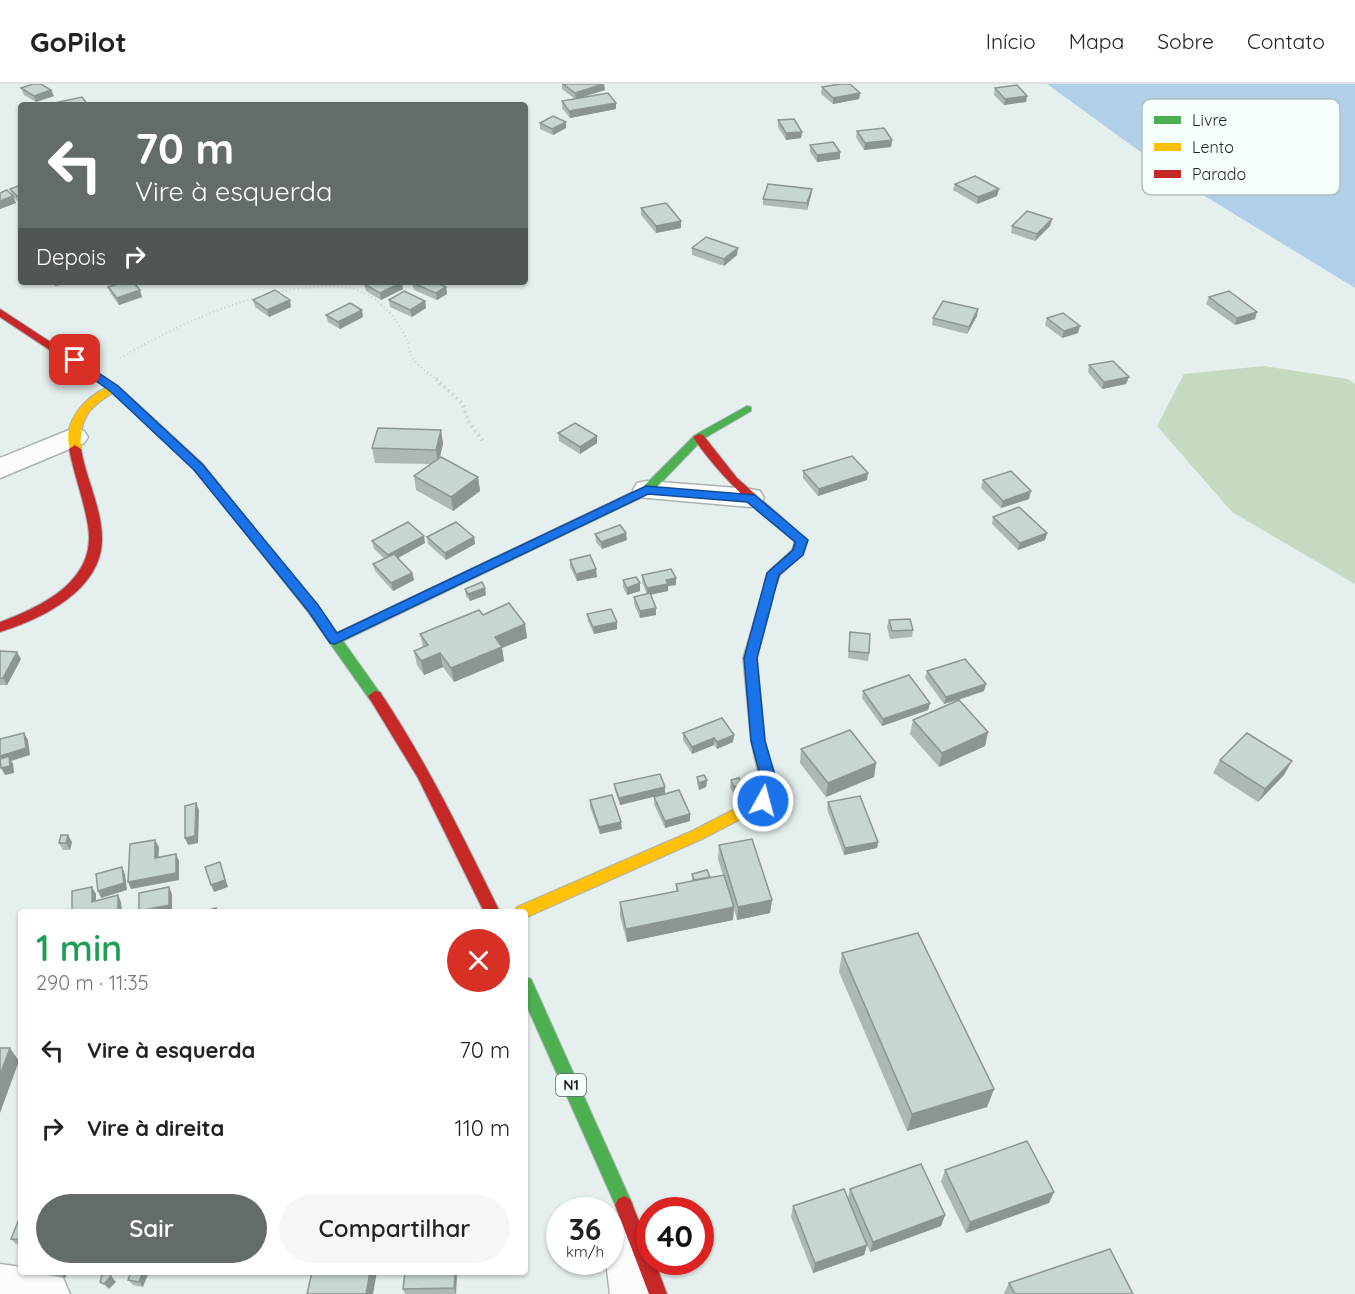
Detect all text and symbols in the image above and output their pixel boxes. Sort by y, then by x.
text: GoPilot [30,24,127,59]
text: Início [986,28,1036,54]
text: Mapa [1069,28,1124,54]
text: Sobre [1157,28,1214,54]
text: Contato [1247,28,1325,54]
legend [1142,99,1340,195]
text: Livre [1192,110,1227,130]
text: 70 m [135,122,234,175]
icon: left [36,126,114,204]
text: Lento [1192,137,1234,157]
text: Parado [1192,164,1246,184]
text: Vire à esquerda [135,174,332,208]
icon: right [118,240,151,273]
text: Depois [36,243,106,271]
pin [49,334,100,385]
icon: arrive [58,343,91,376]
position arrow [731,769,795,833]
text: 1 min [36,925,122,970]
button: close [447,929,510,992]
text: 290 m · 11:35 [36,970,149,995]
icon: left [36,1034,69,1067]
text: Vire à esquerda [87,1036,255,1064]
text: 70 m [460,1036,510,1064]
road number: N1 [556,1074,586,1096]
icon: right [36,1112,69,1145]
text: Vire à direita [87,1114,224,1142]
text: 110 m [455,1114,510,1142]
button: Sair [36,1194,267,1263]
button: Compartilhar [279,1194,510,1263]
speed limit sign: 40 [636,1197,714,1275]
text: 36 [569,1210,601,1248]
text: km/h [566,1242,604,1261]

